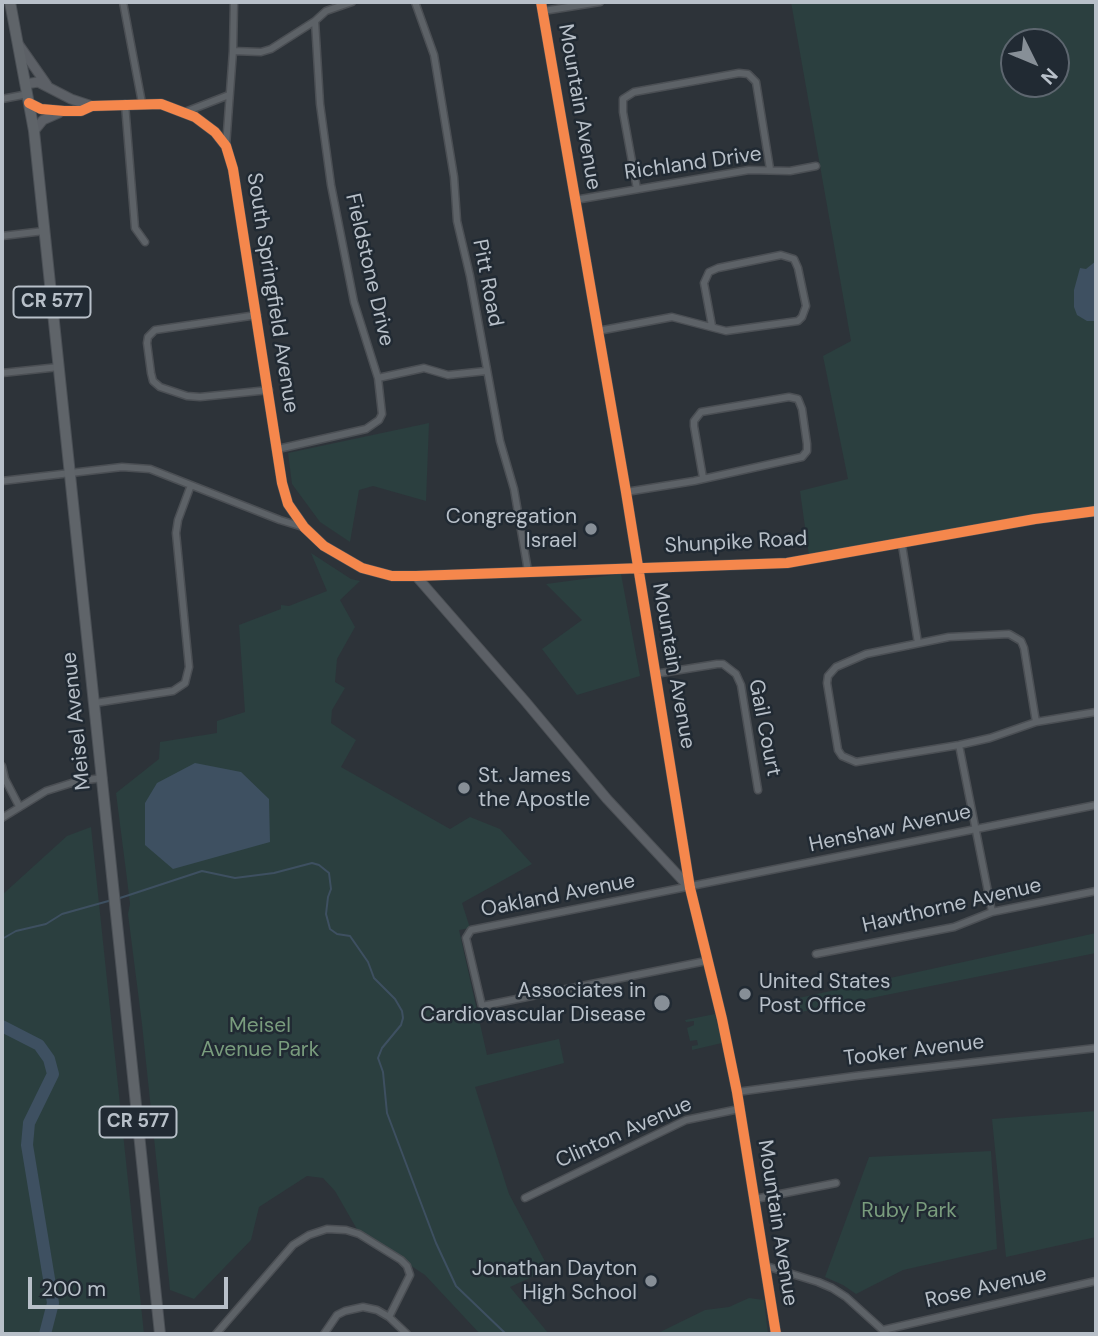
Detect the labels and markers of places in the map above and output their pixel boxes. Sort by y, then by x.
place label: Congregation Israel [446,504,577,554]
marker: Congregation Israel [583,521,599,537]
place label: St. James the Apostle [478,763,590,813]
marker: St. James the Apostle [456,780,472,796]
place label: United States Post Office [759,969,890,1019]
place label: Associates in Cardiovascular Disease [420,978,646,1028]
marker: United States Post Office [737,986,753,1002]
marker: Associates in Cardiovascular Disease [652,993,672,1013]
place label: Jonathan Dayton High School [472,1256,637,1306]
marker: Jonathan Dayton High School [643,1273,659,1289]

